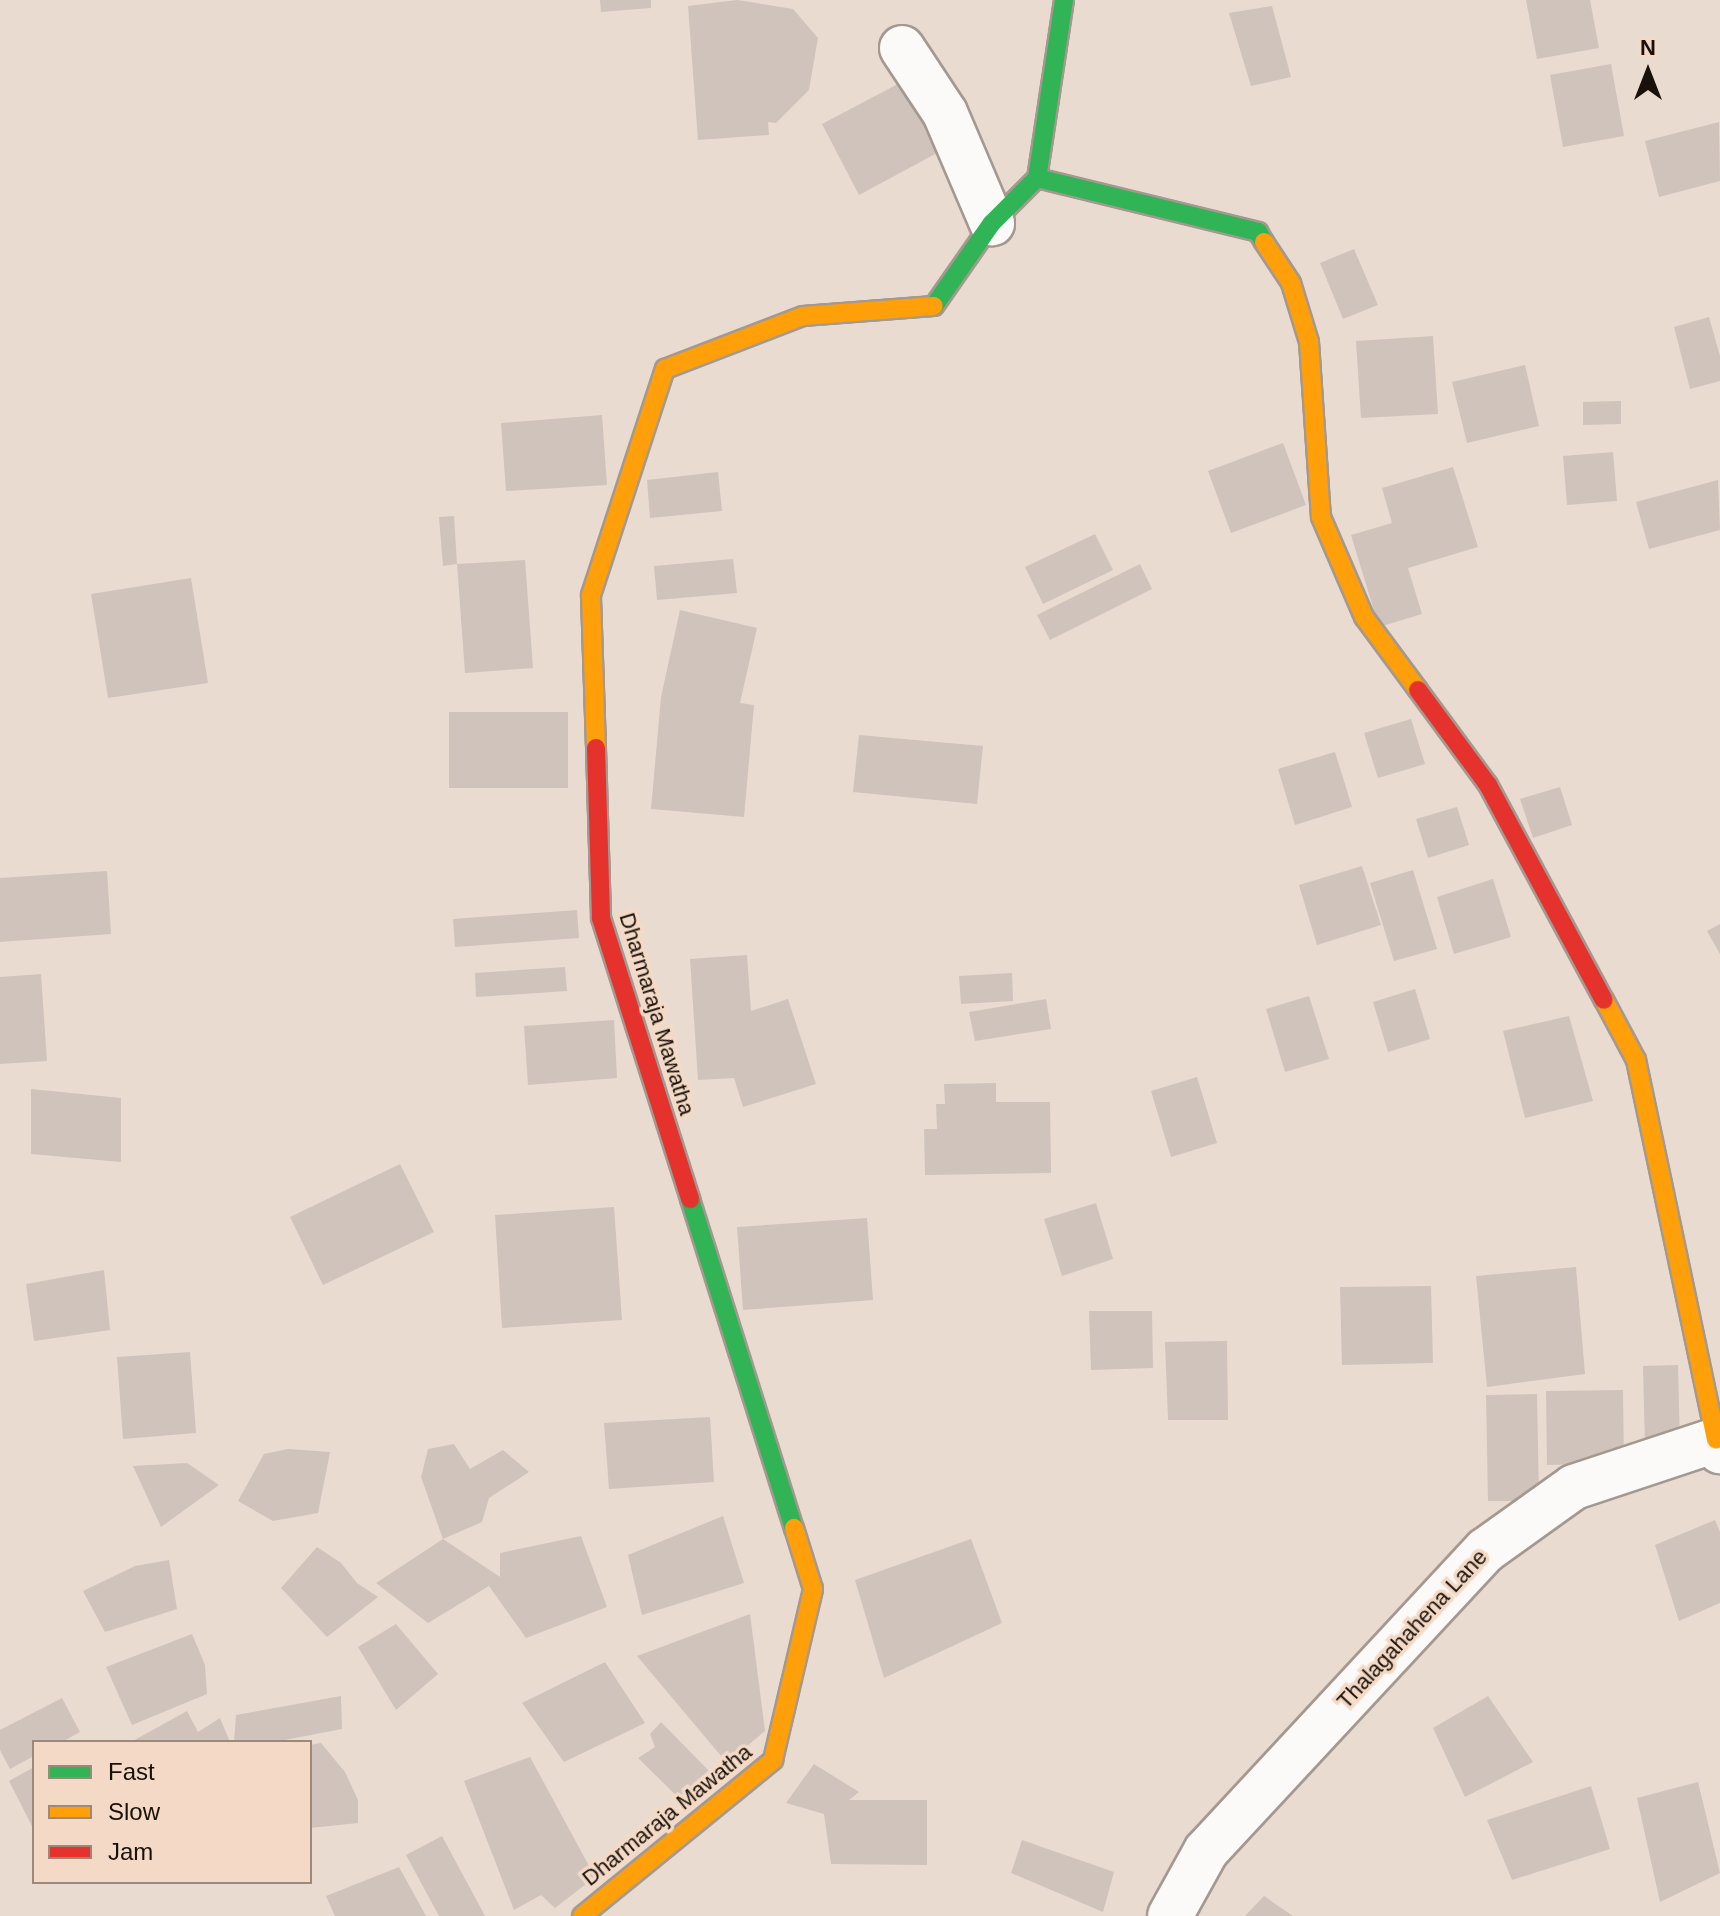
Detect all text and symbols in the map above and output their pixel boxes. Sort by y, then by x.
north arrow [1608,32,1688,112]
text: N [1640,35,1656,60]
street label: Dharmaraja Mawatha [614,910,700,1118]
street label: Thalagahahena Lane [1331,1544,1493,1714]
street label: Dharmaraja Mawatha [577,1739,757,1891]
legend [32,1740,312,1884]
text: Fast [108,1758,155,1785]
text: Slow [108,1798,160,1825]
text: Jam [108,1838,153,1865]

